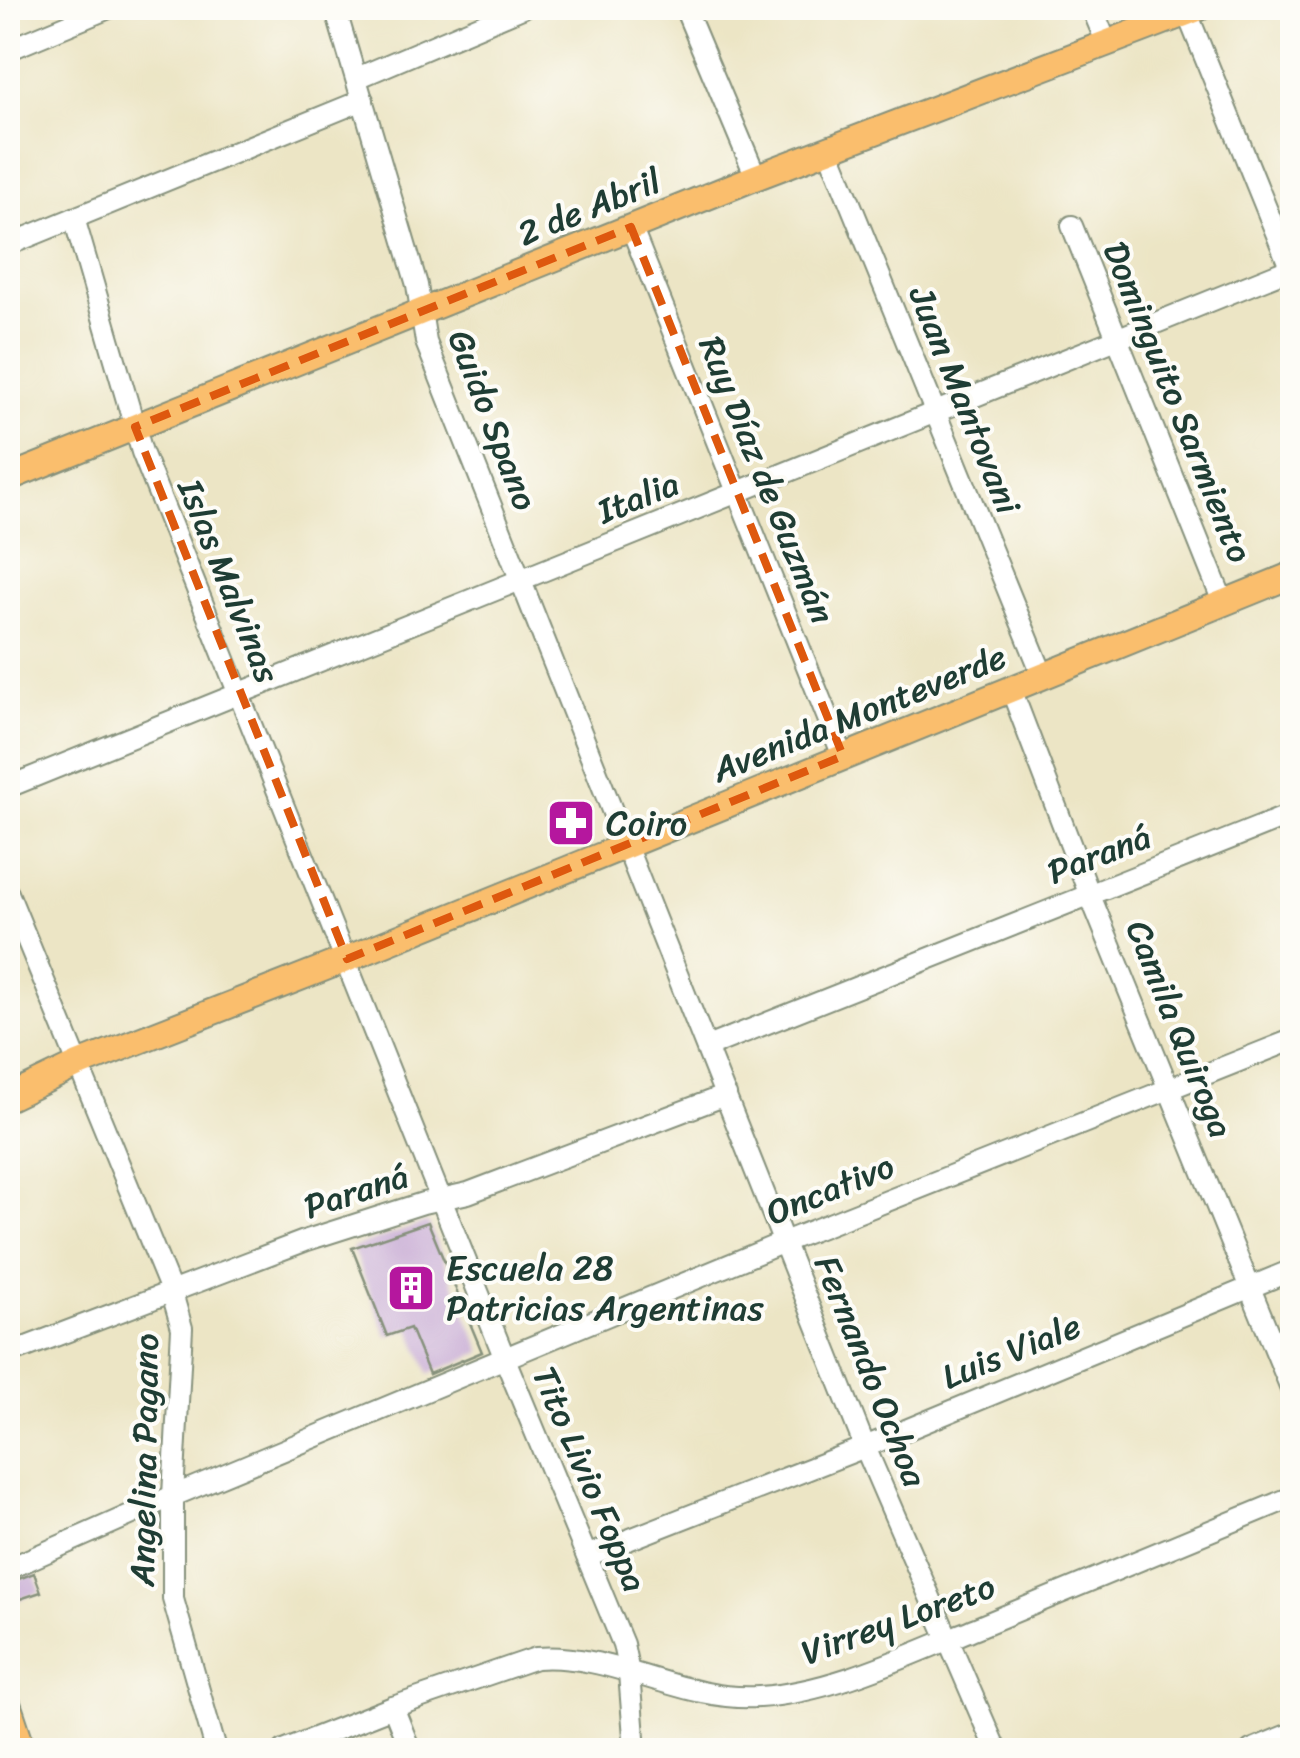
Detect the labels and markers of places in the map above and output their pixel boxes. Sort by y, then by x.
place label: Coiro [606,792,687,854]
pharmacy icon: Coiro [545,797,597,849]
place label: Escuela 28 Patricias Argentinas [446,1237,764,1339]
building icon: Escuela 28 Patricias Argentinas [385,1262,437,1314]

